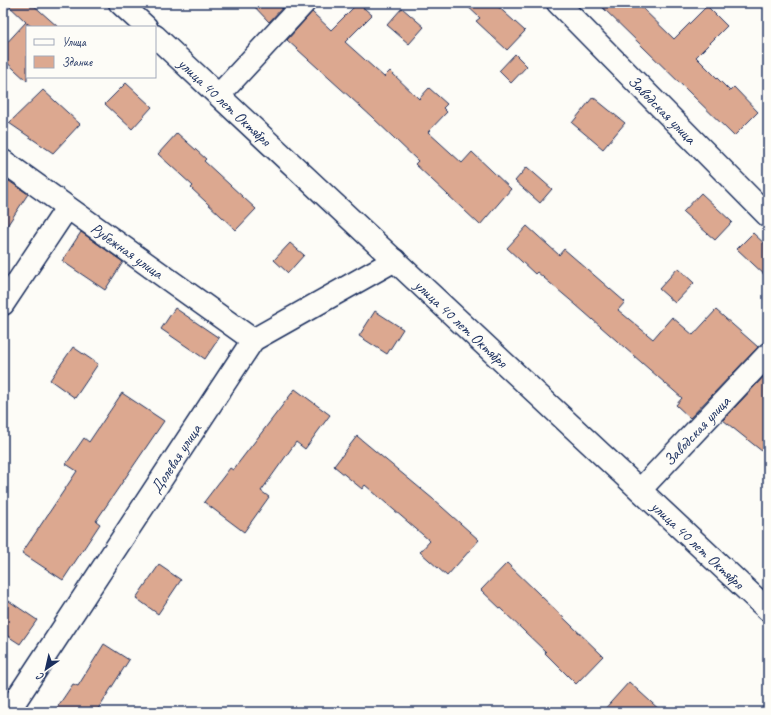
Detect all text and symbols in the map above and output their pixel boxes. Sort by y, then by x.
legend [26,26,156,78]
text: Улица [62,34,87,50]
street label: улица 40 лет Октября [173,53,276,152]
text: Здание [62,54,93,70]
street label: Заводская улица [624,71,701,149]
street label: Рубежная улица [87,218,168,284]
street label: улица 40 лет Октября [409,275,513,373]
street label: Заводская улица [659,391,735,470]
street label: Долевая улица [146,420,207,497]
street label: улица 40 лет Октября [646,496,749,595]
north arrow [26,649,66,689]
text: С [33,669,47,685]

